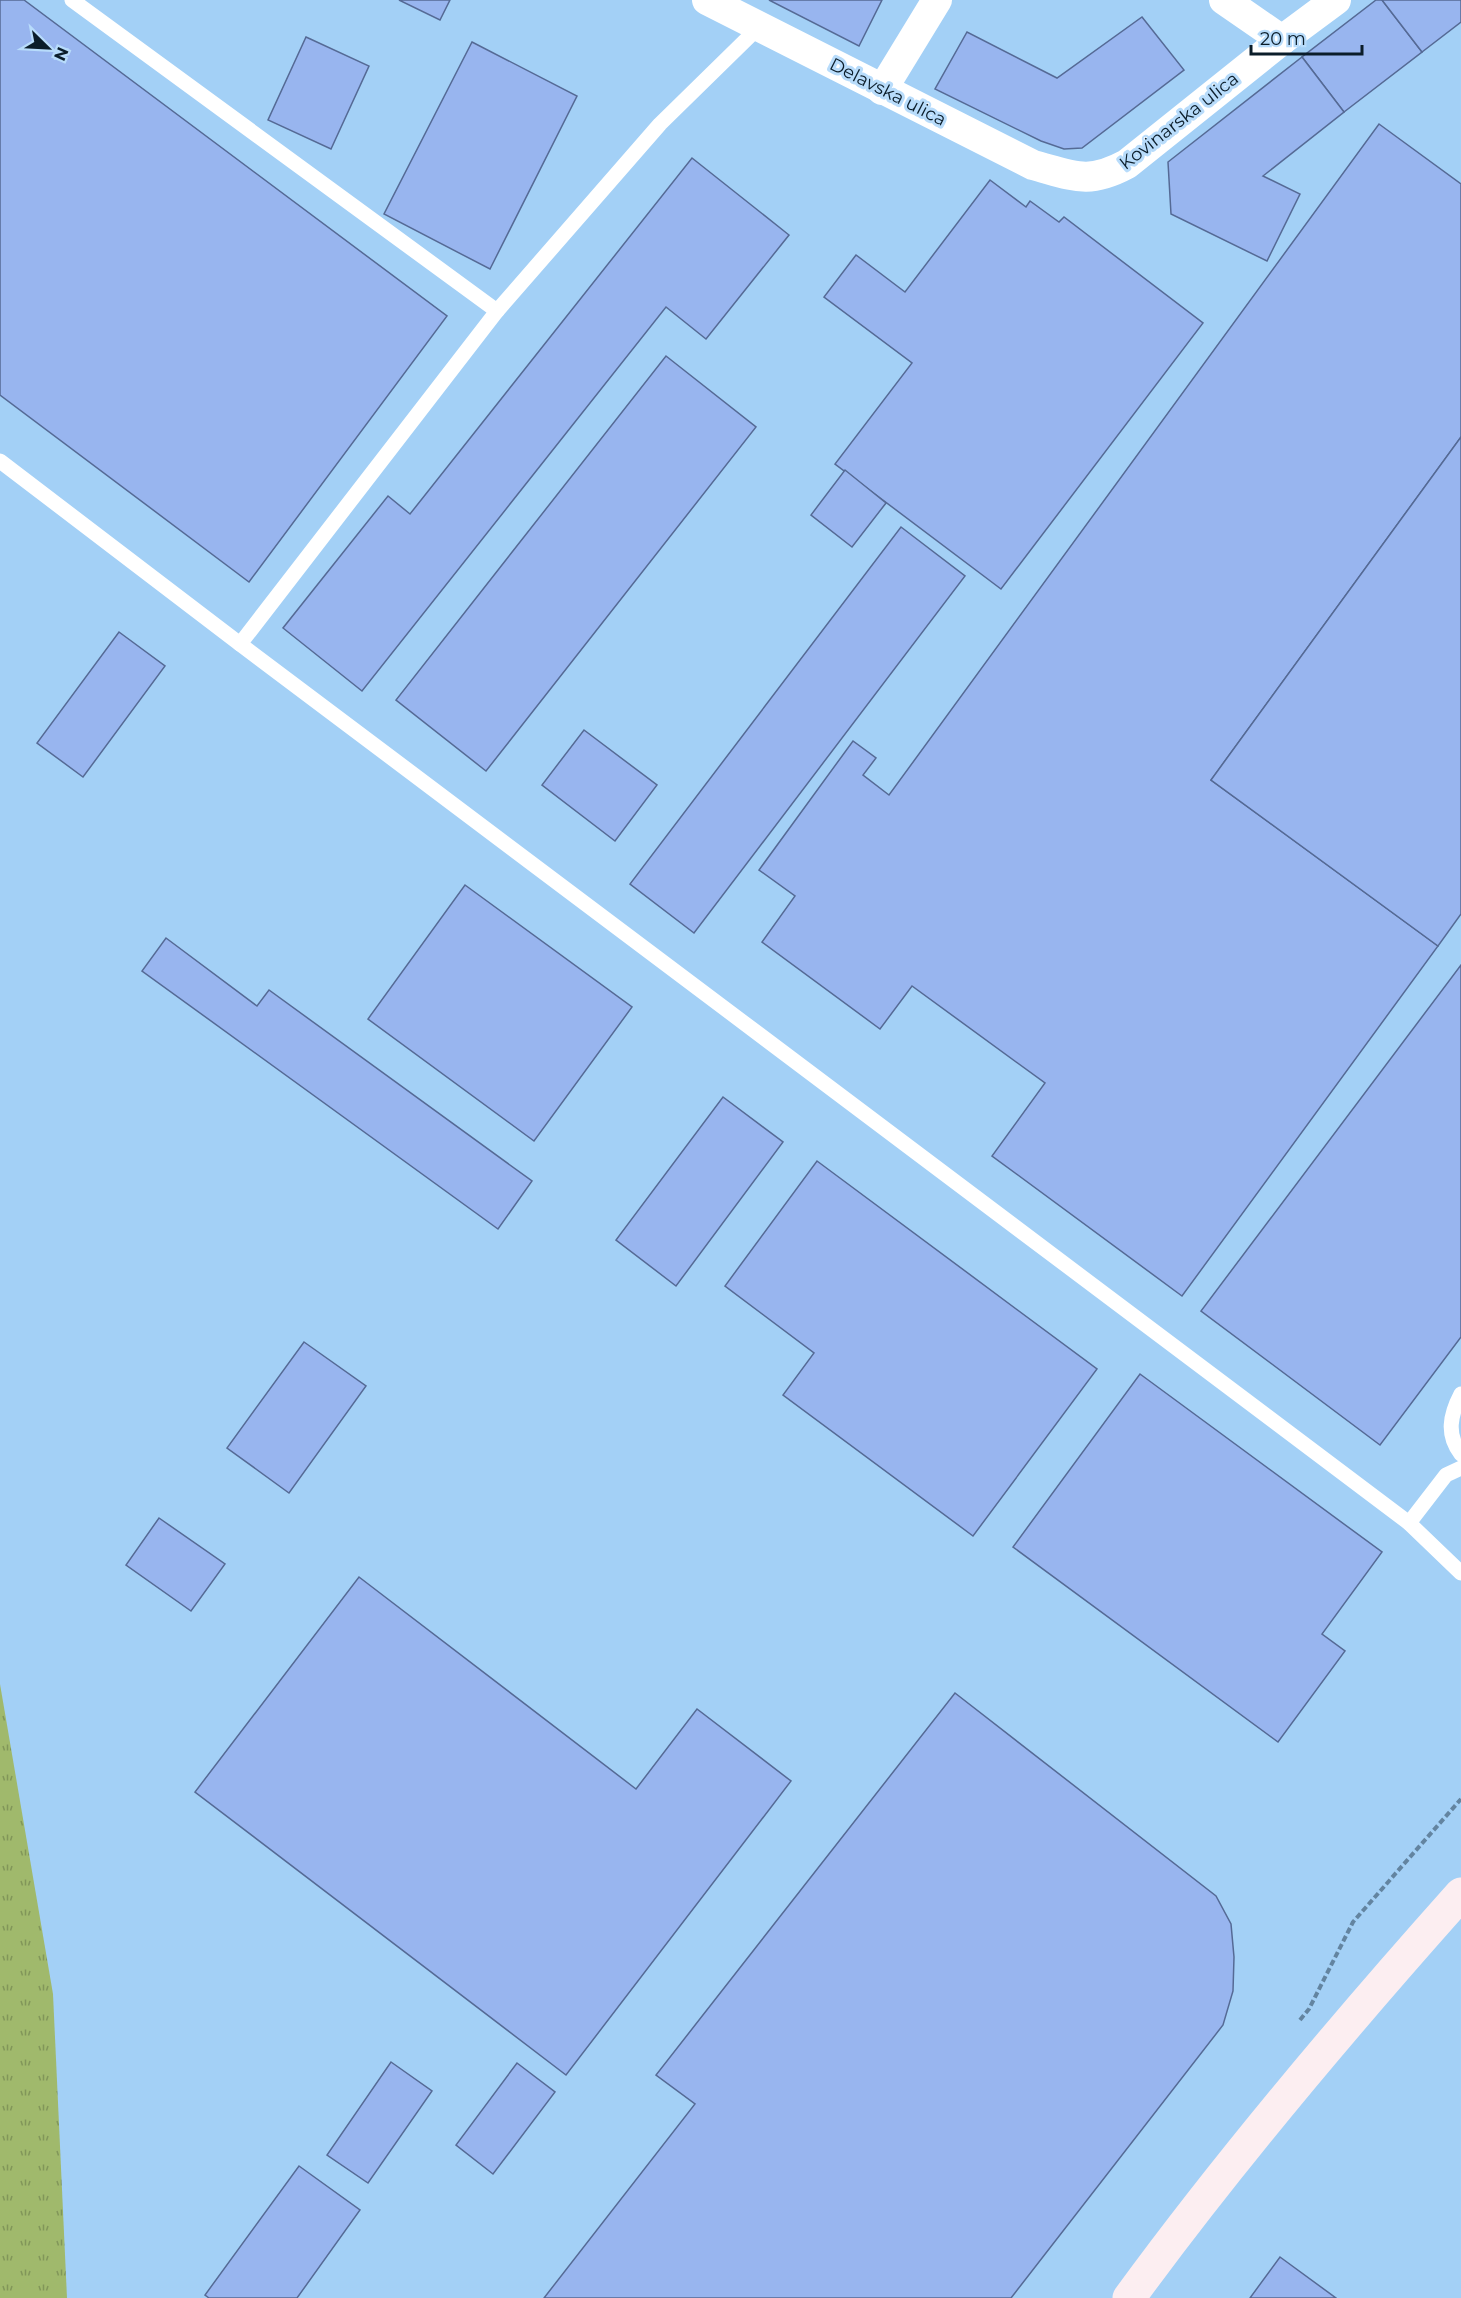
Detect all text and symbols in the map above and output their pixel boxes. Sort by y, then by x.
north arrow [18,18,78,78]
scale bar [1251,18,1362,56]
text: 20 m [1260,28,1306,50]
text: N [50,44,73,64]
street label: Delavska ulica [826,53,950,131]
street label: Kovinarska ulica [1115,68,1243,174]

